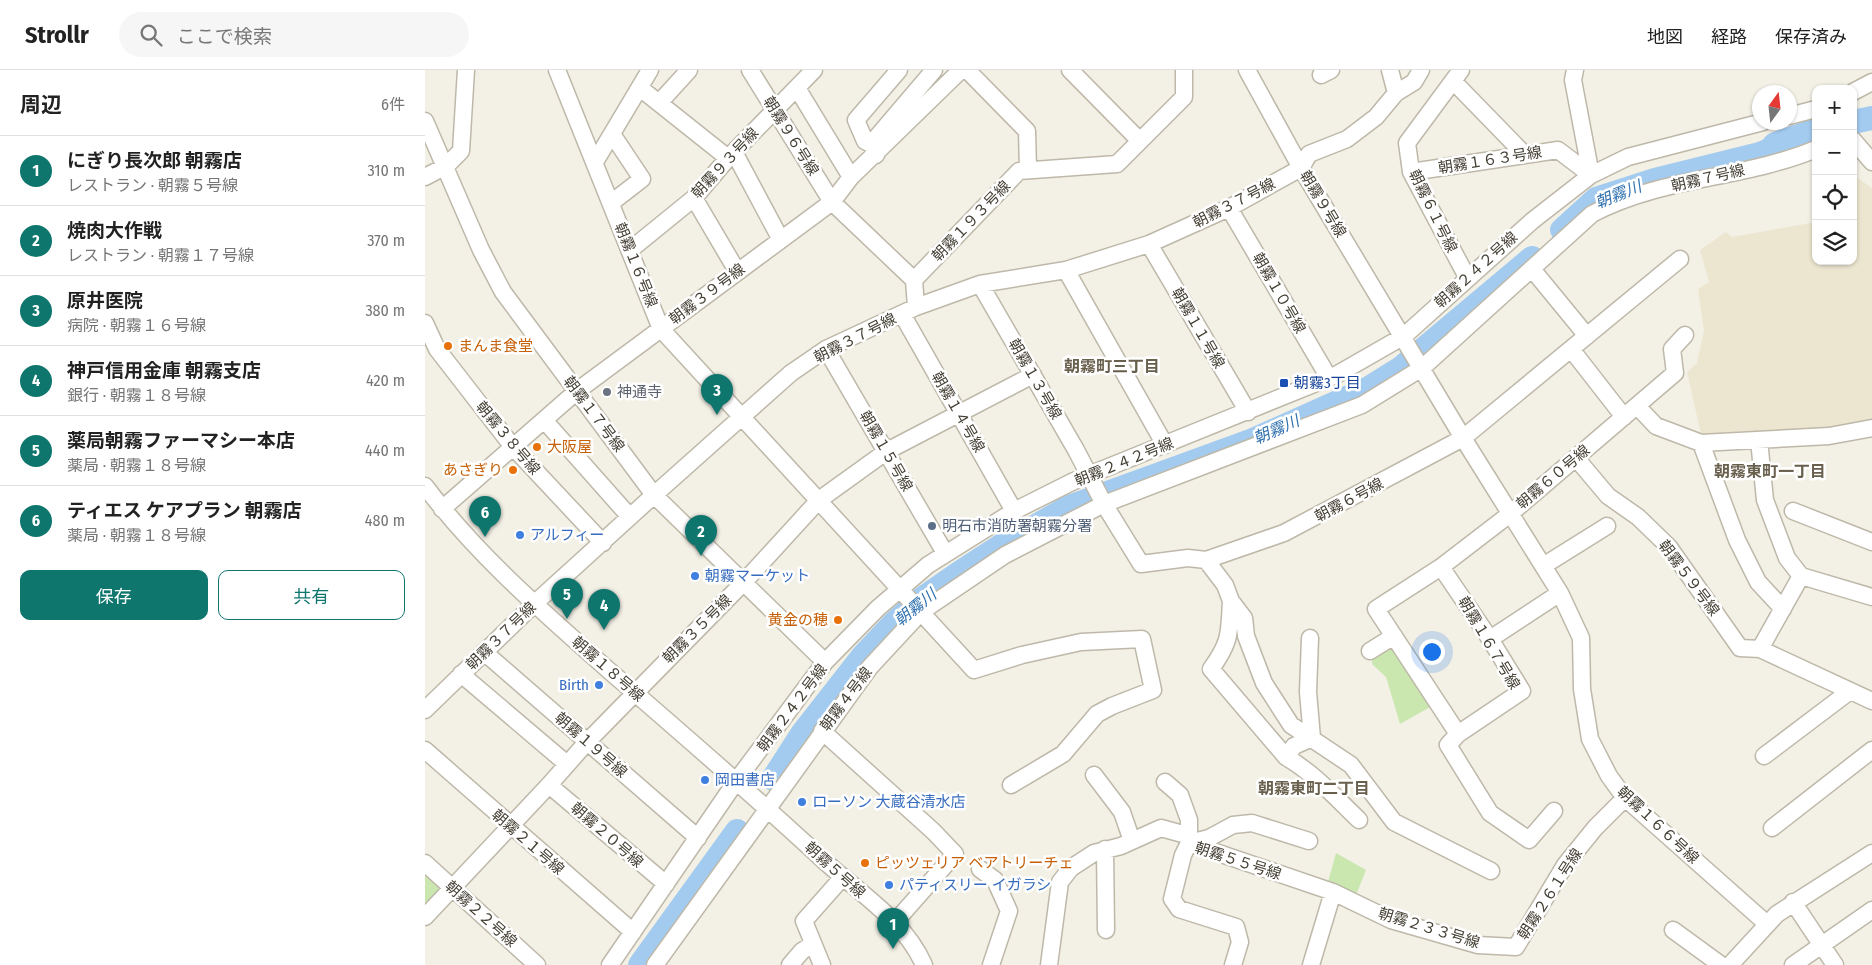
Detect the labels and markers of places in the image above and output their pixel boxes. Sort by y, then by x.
place label: まんま食堂 [458,337,533,355]
marker: まんま食堂 [442,340,454,352]
pin: 3 [701,374,733,415]
place label: 朝霧3丁目 [1294,374,1361,392]
marker: 朝霧3丁目 [1278,377,1290,389]
place label: 神通寺 [617,383,662,401]
marker: 神通寺 [601,386,613,398]
place label: 大阪屋 [547,438,592,456]
marker: 大阪屋 [531,441,543,453]
place label: あさぎり [443,461,503,479]
marker: あさぎり [507,464,519,476]
pin: 6 [469,496,501,537]
pin: 2 [685,515,717,556]
place label: 明石市消防署朝霧分署 [942,517,1092,535]
marker: 明石市消防署朝霧分署 [926,520,938,532]
place label: アルフィー [530,526,605,544]
marker: アルフィー [514,529,526,541]
place label: 朝霧マーケット [705,567,810,585]
marker: 朝霧マーケット [689,570,701,582]
pin: 5 [551,578,583,619]
pin: 4 [588,589,620,630]
place label: 黄金の穂 [768,611,828,629]
marker: 黄金の穂 [832,614,844,626]
place label: Birth [559,676,589,694]
marker: Birth [593,679,605,691]
place label: 岡田書店 [715,771,775,789]
marker: 岡田書店 [699,774,711,786]
place label: ローソン 大蔵谷清水店 [812,793,966,811]
marker: ローソン 大蔵谷清水店 [796,796,808,808]
place label: ピッツェリア ベアトリーチェ [875,854,1074,872]
marker: ピッツェリア ベアトリーチェ [859,857,871,869]
place label: パティスリー イガラシ [899,876,1051,894]
marker: パティスリー イガラシ [883,879,895,891]
pin: 1 [877,908,909,949]

